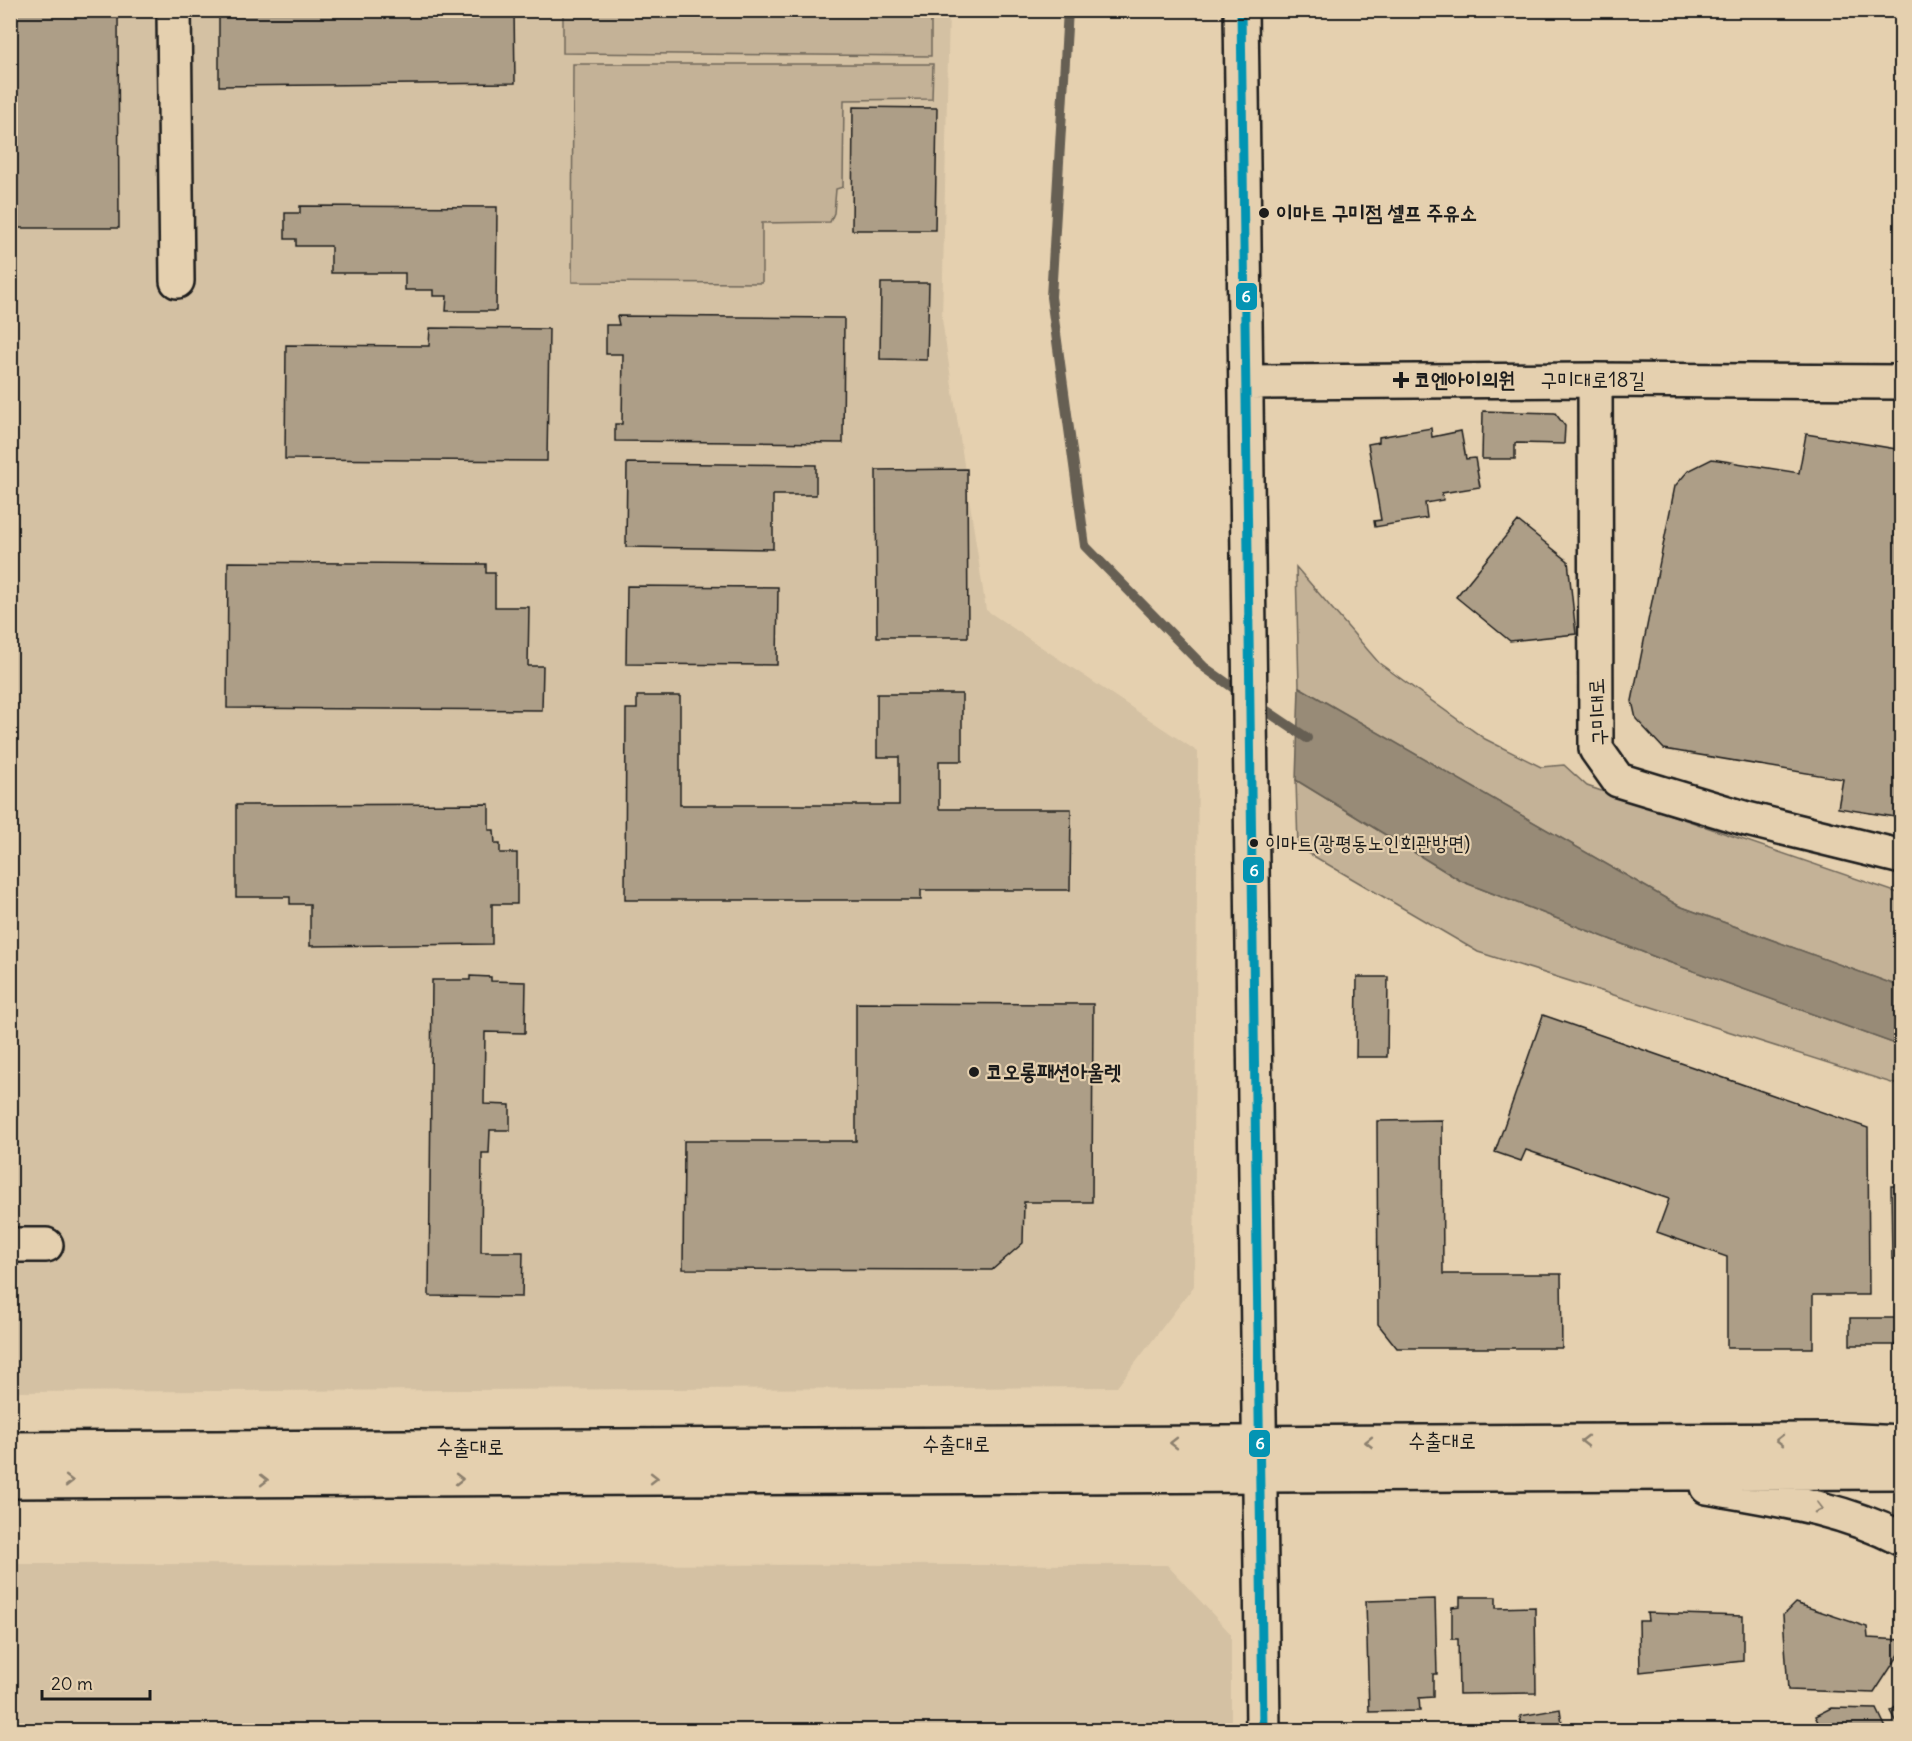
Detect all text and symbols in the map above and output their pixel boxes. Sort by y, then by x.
place label: 이마트 구미점 셀프 주유소 [1276,199,1477,226]
marker: 이마트 구미점 셀프 주유소 [1257,206,1271,220]
line badge: 6 [1235,282,1258,311]
text: 6 [1241,286,1251,306]
place label: 코엔아이의원 [1414,366,1515,393]
street label: 구미대로18길 [1541,366,1646,393]
marker: 코엔아이의원 [1392,371,1410,389]
street label: 구미대로 [1582,678,1613,746]
place label: 이마트(광평동노인회관방면) [1265,830,1470,855]
marker: 이마트(광평동노인회관방면) [1248,837,1260,849]
line badge: 6 [1242,856,1265,884]
text: 6 [1249,860,1259,880]
place label: 코오롱패션아울렛 [986,1058,1121,1085]
marker: 코오롱패션아울렛 [967,1065,981,1079]
street label: 수출대로 [1408,1427,1476,1454]
line badge: 6 [1248,1429,1271,1458]
street label: 수출대로 [922,1430,990,1457]
street label: 수출대로 [436,1433,504,1460]
text: 6 [1255,1433,1265,1453]
one-way arrow [1775,1434,1784,1446]
one-way arrow [1580,1435,1589,1447]
one-way arrow [1364,1436,1373,1448]
one-way arrow [1169,1437,1178,1449]
one-way arrow [649,1472,658,1484]
one-way arrow [454,1473,463,1485]
one-way arrow [259,1474,268,1486]
one-way arrow [64,1475,73,1487]
one-way arrow [1814,1501,1824,1514]
scale bar [42,1663,150,1701]
text: 20 m [51,1672,93,1695]

